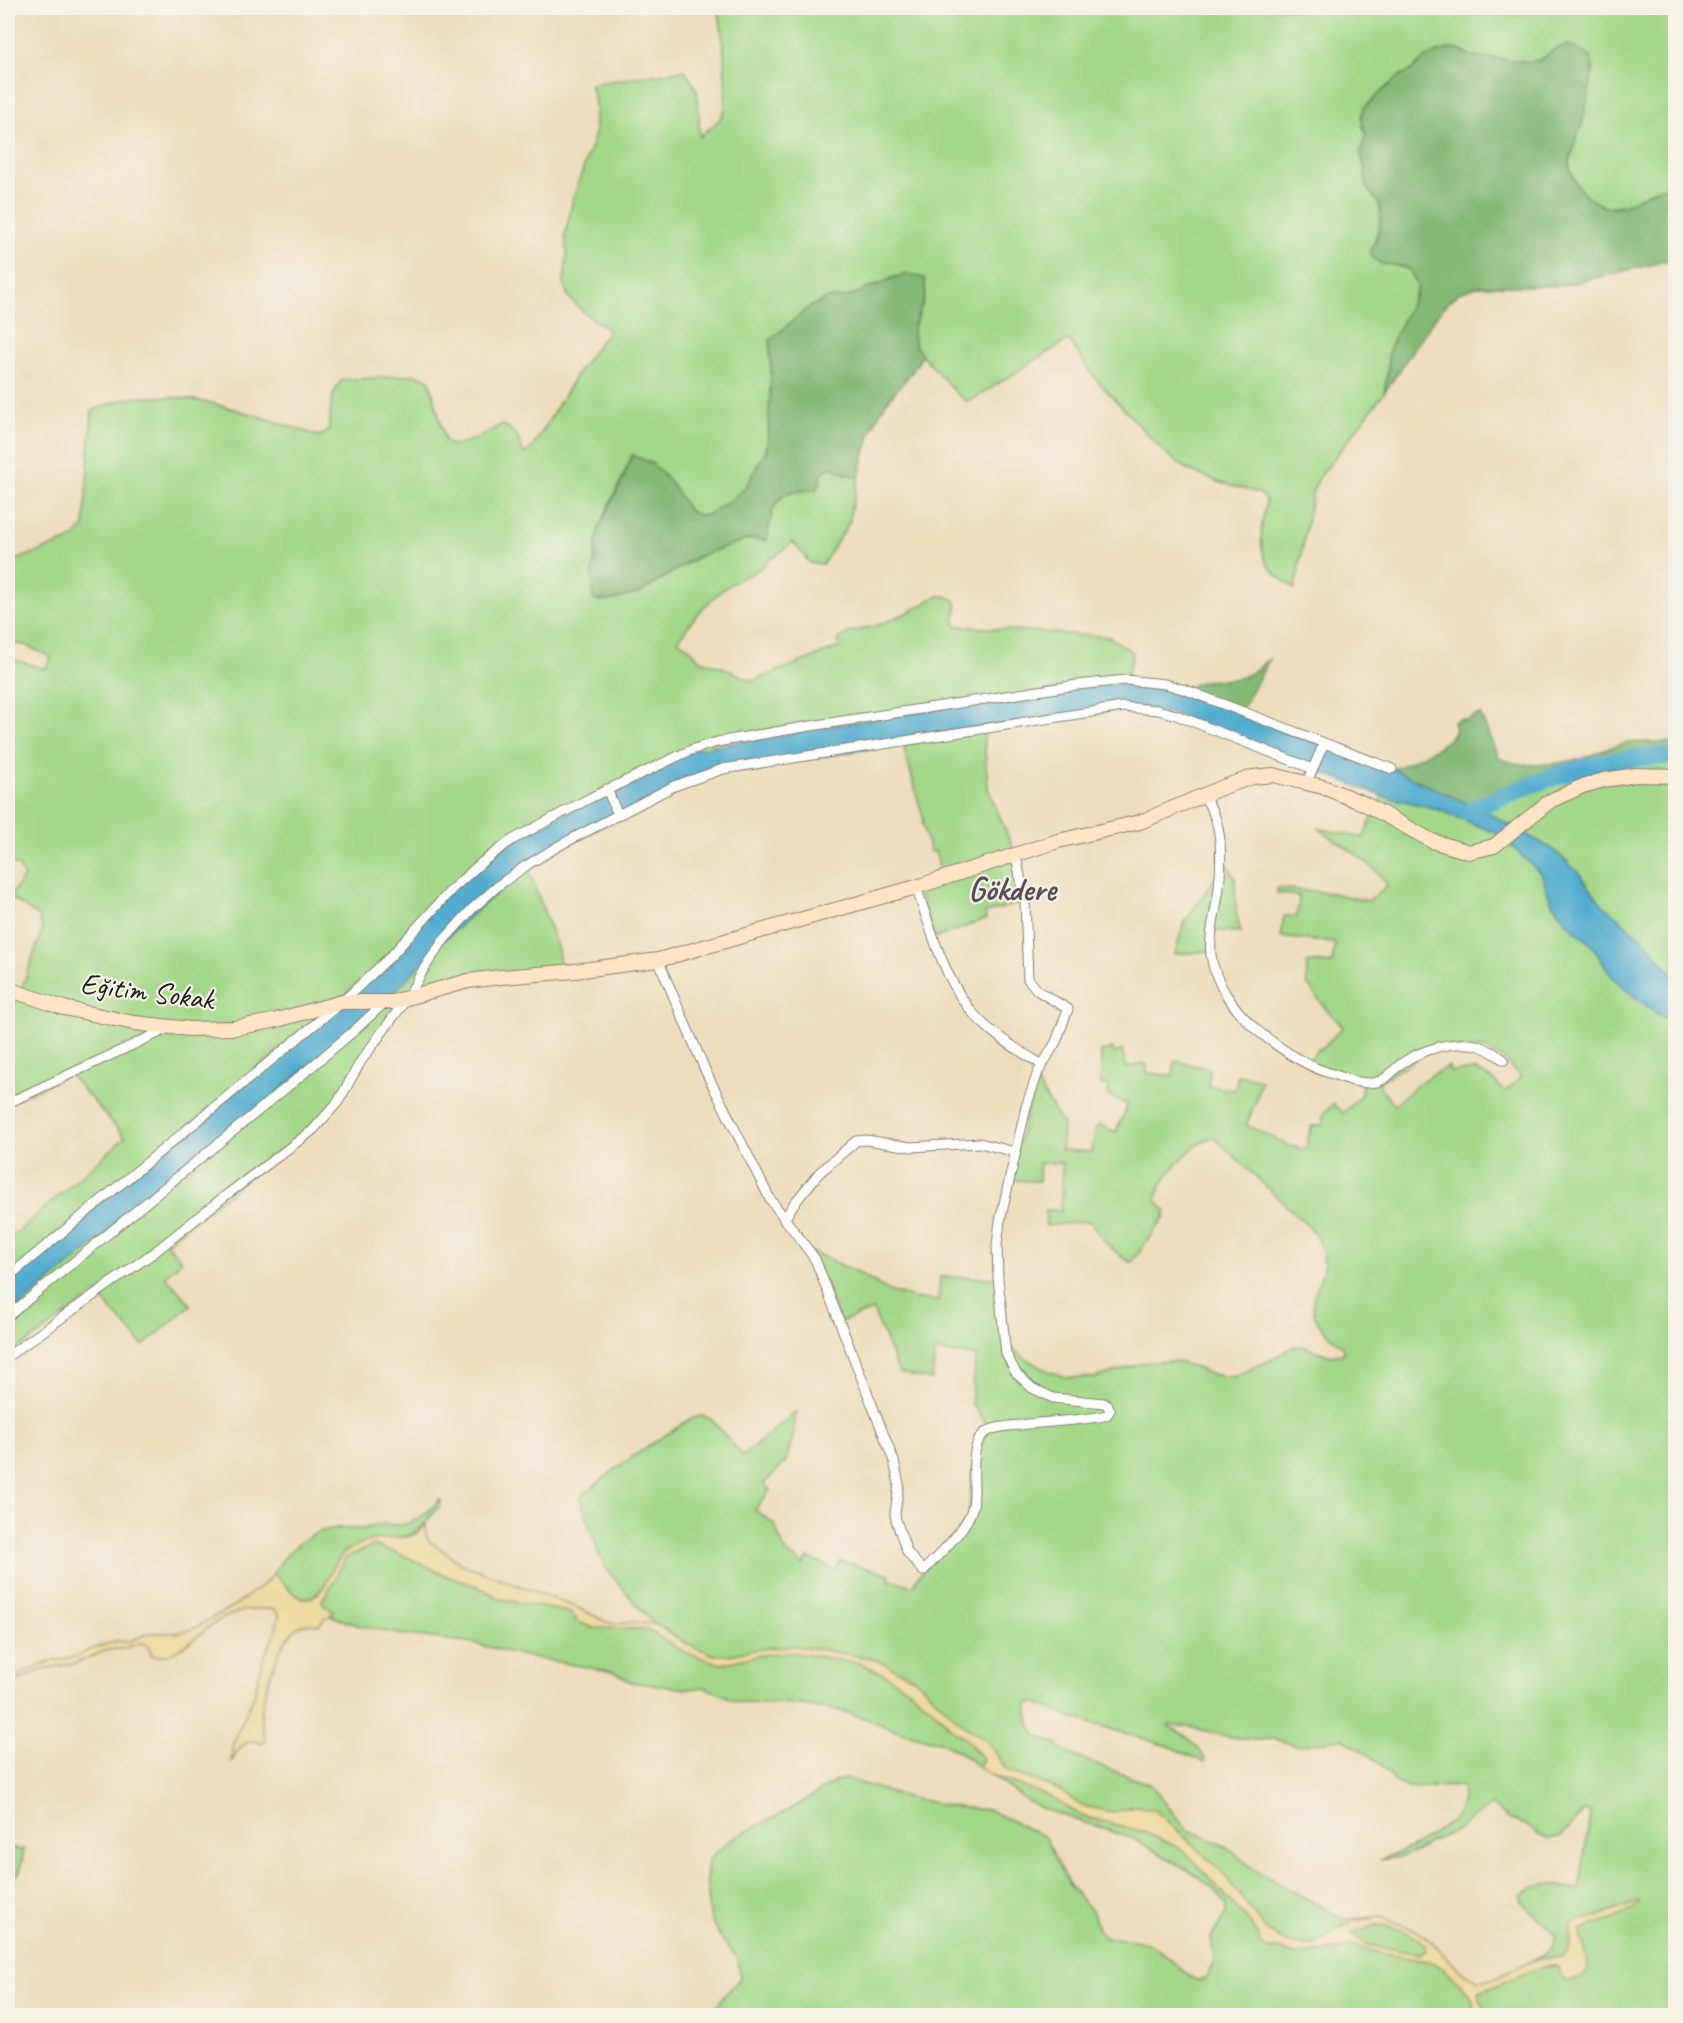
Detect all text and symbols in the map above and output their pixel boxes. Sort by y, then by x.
district label: Gökdere [968,868,1059,910]
street label: Eğitim Sokak [78,964,218,1018]

